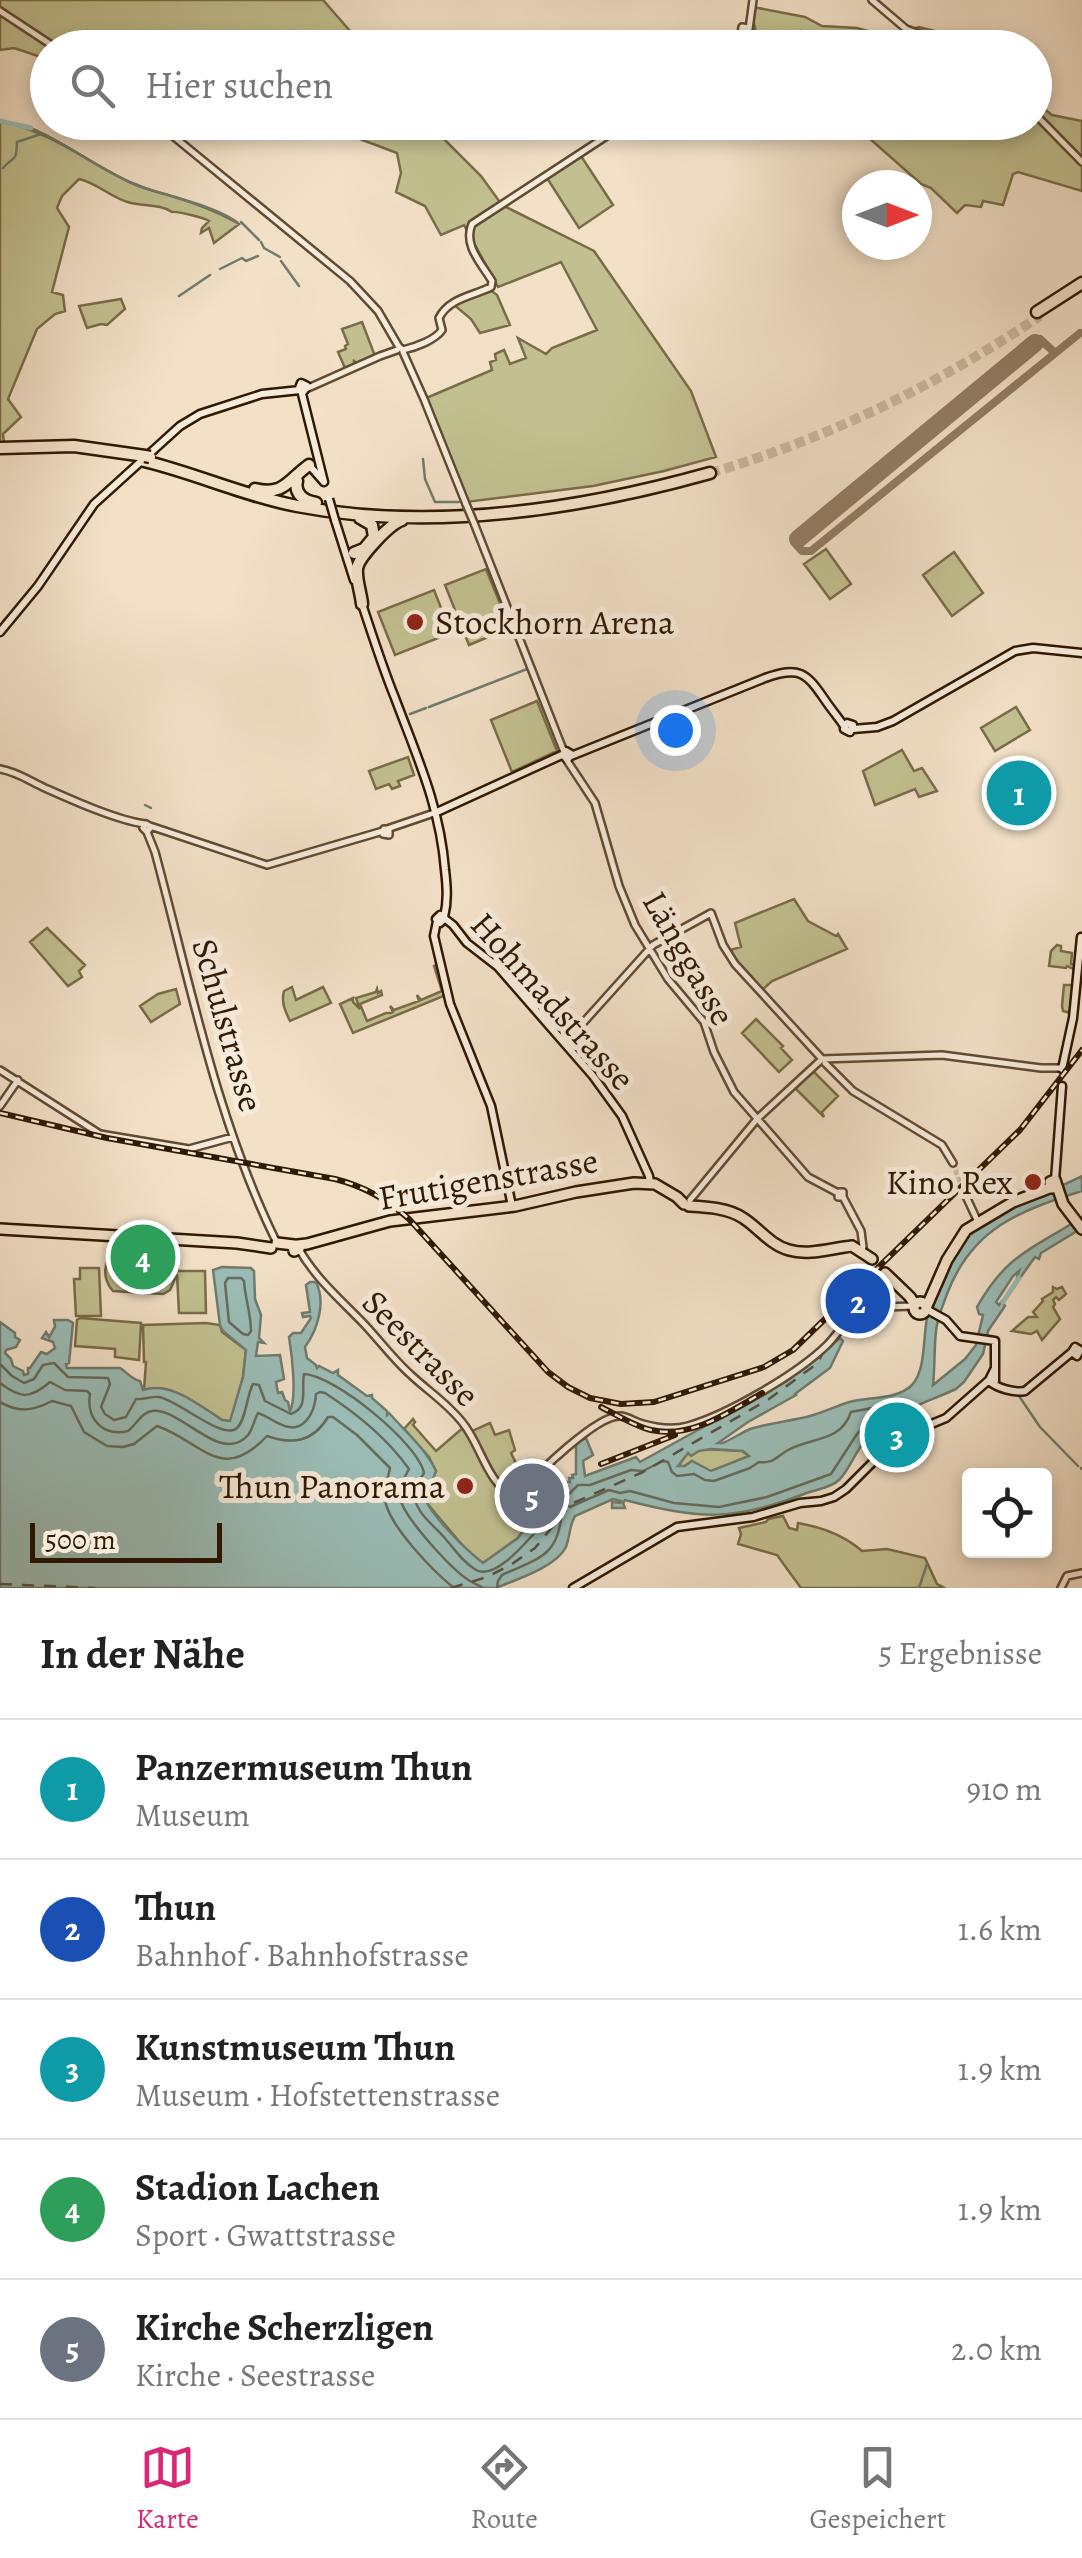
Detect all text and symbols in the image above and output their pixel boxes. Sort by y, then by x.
search box [30,30,1052,140]
icon: search [65,58,120,113]
text: Hier suchen [145,59,333,111]
north arrow [842,170,932,260]
place label: Stockhorn Arena [435,598,675,646]
marker: Stockhorn Arena [404,611,426,633]
your location [650,705,701,756]
pin: 1 [986,756,1052,830]
street label: Länggasse [631,882,747,1034]
street label: Hohmadstrasse [460,901,646,1101]
street label: Schulstrasse [180,933,276,1117]
street label: Frutigenstrasse [374,1136,602,1222]
place label: Kino Rex [886,1158,1013,1206]
marker: Kino Rex [1022,1171,1044,1193]
pin: 4 [110,1220,176,1294]
pin: 2 [826,1264,890,1338]
street label: Seestrasse [352,1279,490,1417]
pin: 3 [864,1398,930,1472]
pin: 5 [500,1458,564,1534]
place label: Thun Panorama [219,1462,446,1510]
map controls [962,1468,1052,1558]
button: locate [962,1468,1052,1558]
marker: Thun Panorama [454,1475,476,1497]
scale bar [30,1518,222,1562]
text: 500 m [45,1521,116,1559]
text: In der Nähe [40,1625,245,1682]
text: 5 Ergebnisse [878,1631,1042,1675]
text: Panzermuseum Thun [135,1741,472,1793]
text: 1 [67,1767,78,1811]
text: 910 m [966,1767,1042,1811]
text: Museum [135,1793,250,1837]
text: Thun [135,1881,216,1933]
text: 2 [65,1907,80,1951]
text: 1.6 km [958,1907,1042,1951]
text: Bahnhof · Bahnhofstrasse [135,1933,469,1977]
text: Kunstmuseum Thun [135,2021,455,2073]
text: 3 [66,2047,79,2091]
text: 1.9 km [958,2047,1042,2091]
text: Museum · Hofstettenstrasse [135,2073,500,2117]
text: Stadion Lachen [135,2161,380,2213]
text: 4 [65,2187,80,2231]
text: 1.9 km [958,2187,1042,2231]
text: Sport · Gwattstrasse [135,2213,396,2257]
text: Kirche Scherzligen [135,2301,434,2353]
text: 5 [66,2327,79,2371]
text: 2.0 km [951,2327,1042,2371]
text: Kirche · Seestrasse [135,2353,375,2397]
tab: Karte [136,2440,199,2538]
tab: Route [471,2440,538,2538]
tab: Gespeichert [810,2440,946,2538]

